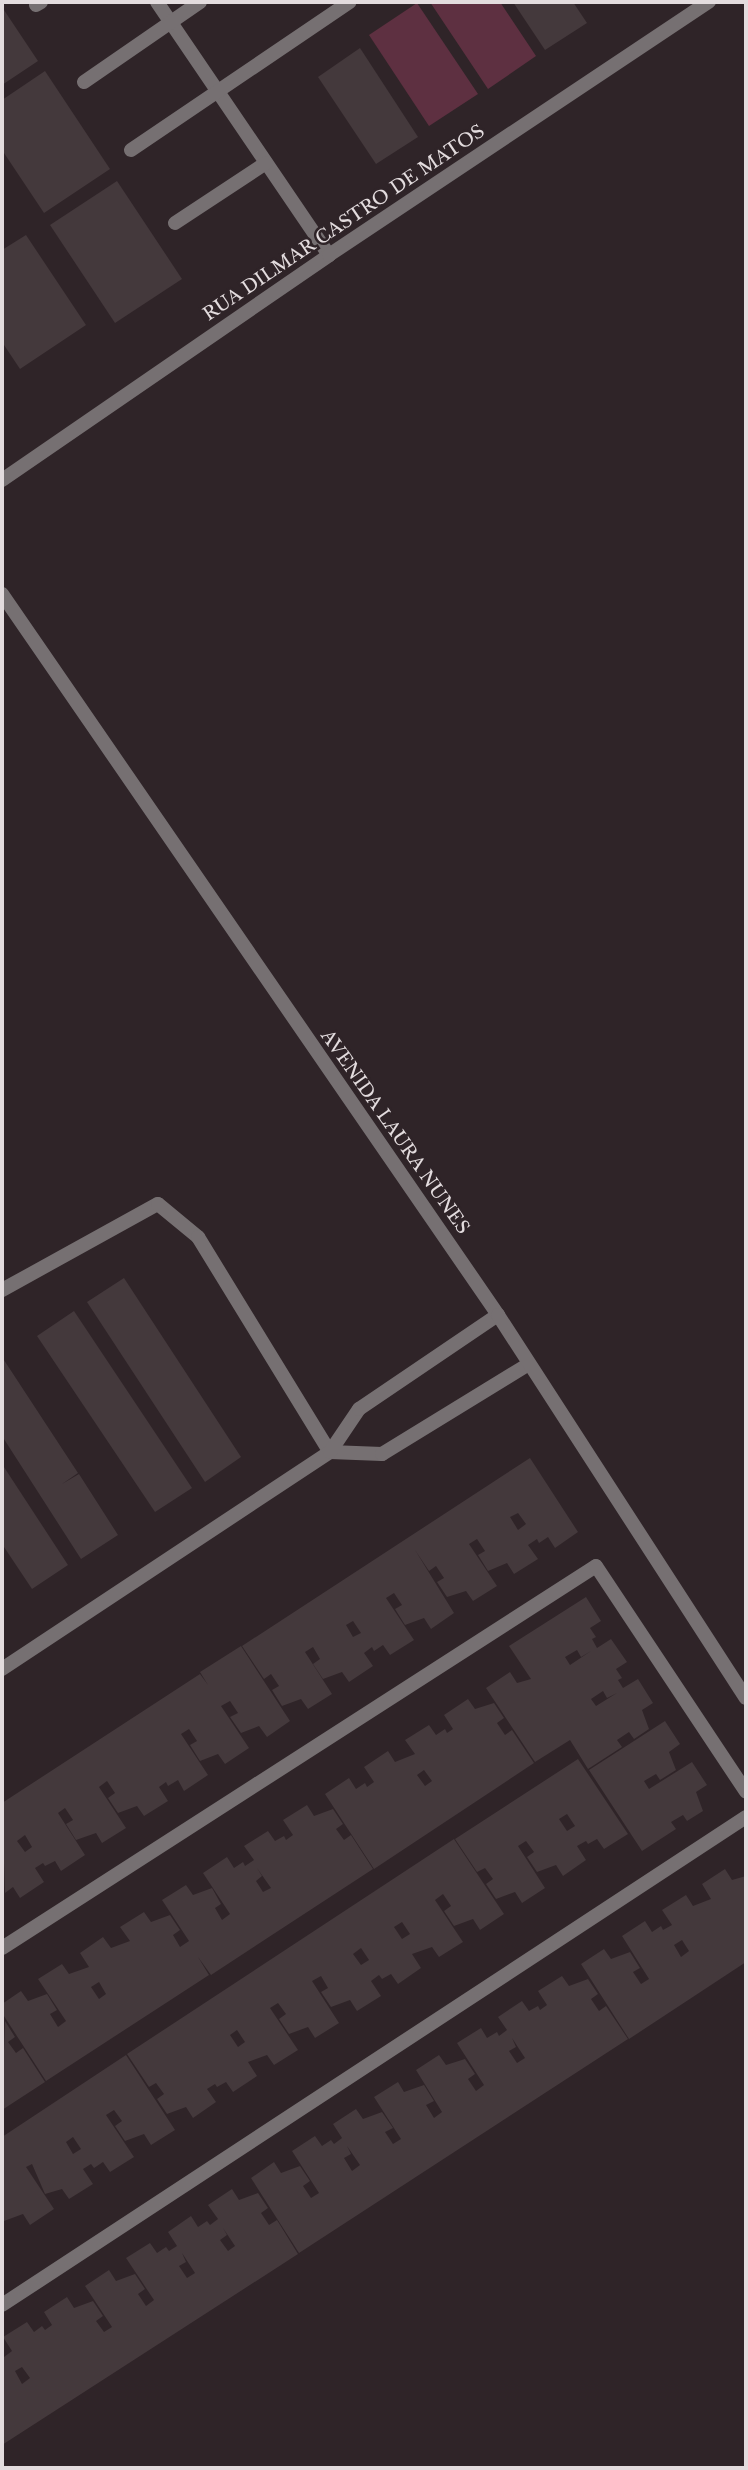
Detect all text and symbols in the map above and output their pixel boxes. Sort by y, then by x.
street label: RUA DILMAR CASTRO DE MATOS [199,120,489,326]
street label: AVENIDA LAURA NUNES [316,1025,474,1239]

